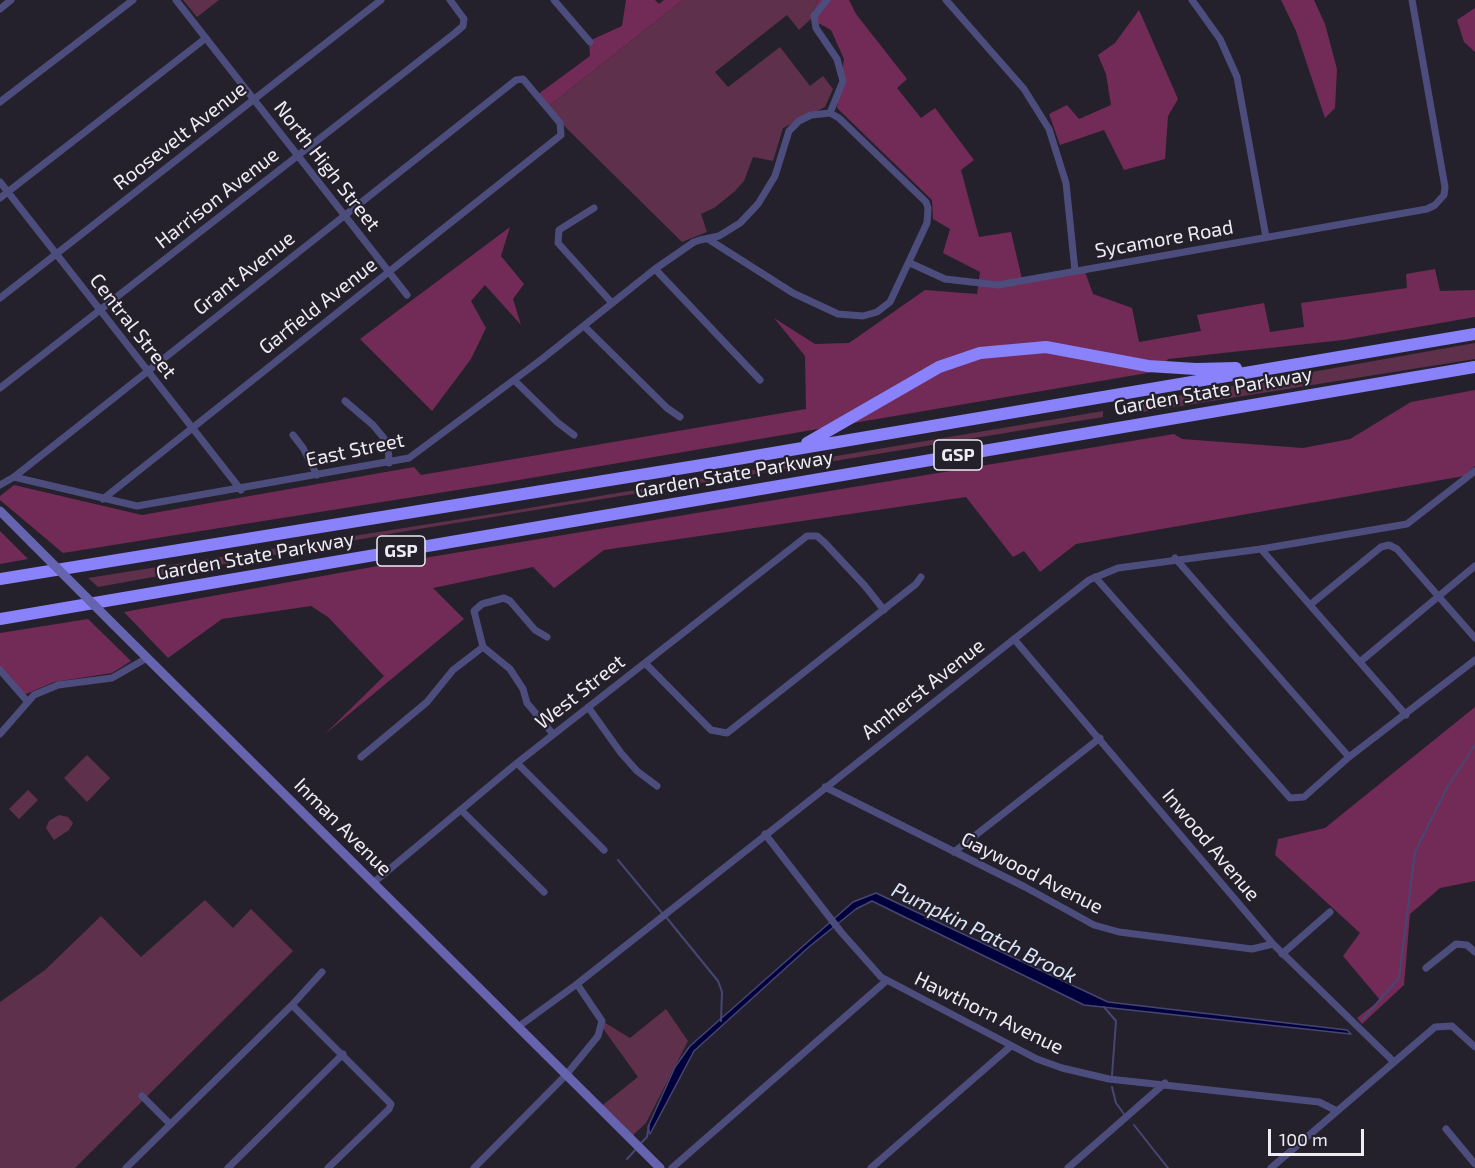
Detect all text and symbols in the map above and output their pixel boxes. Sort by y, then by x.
street label: Roosevelt Avenue [109,77,251,195]
street label: North High Street [269,96,385,236]
street label: Harrison Avenue [151,142,283,254]
street label: Sycamore Road [1093,215,1235,263]
street label: Grant Avenue [188,226,300,320]
street label: Garfield Avenue [254,252,382,360]
street label: Central Street [85,269,181,383]
street label: Garden State Parkway [1112,362,1314,420]
street label: East Street [304,428,406,472]
road number: GSP [934,440,982,470]
street label: Garden State Parkway [633,445,835,503]
street label: Garden State Parkway [154,527,356,585]
road number: GSP [377,536,425,566]
street label: Amherst Avenue [857,633,989,745]
street label: West Street [530,650,630,734]
street label: Inman Avenue [289,773,397,881]
street label: Inwood Avenue [1157,784,1265,906]
street label: Gaywood Avenue [957,827,1107,919]
water label: Pumpkin Patch Brook [887,877,1081,989]
street label: Hawthorn Avenue [911,967,1067,1059]
scale bar [1271,1117,1367,1155]
text: 100 m [1279,1128,1328,1150]

